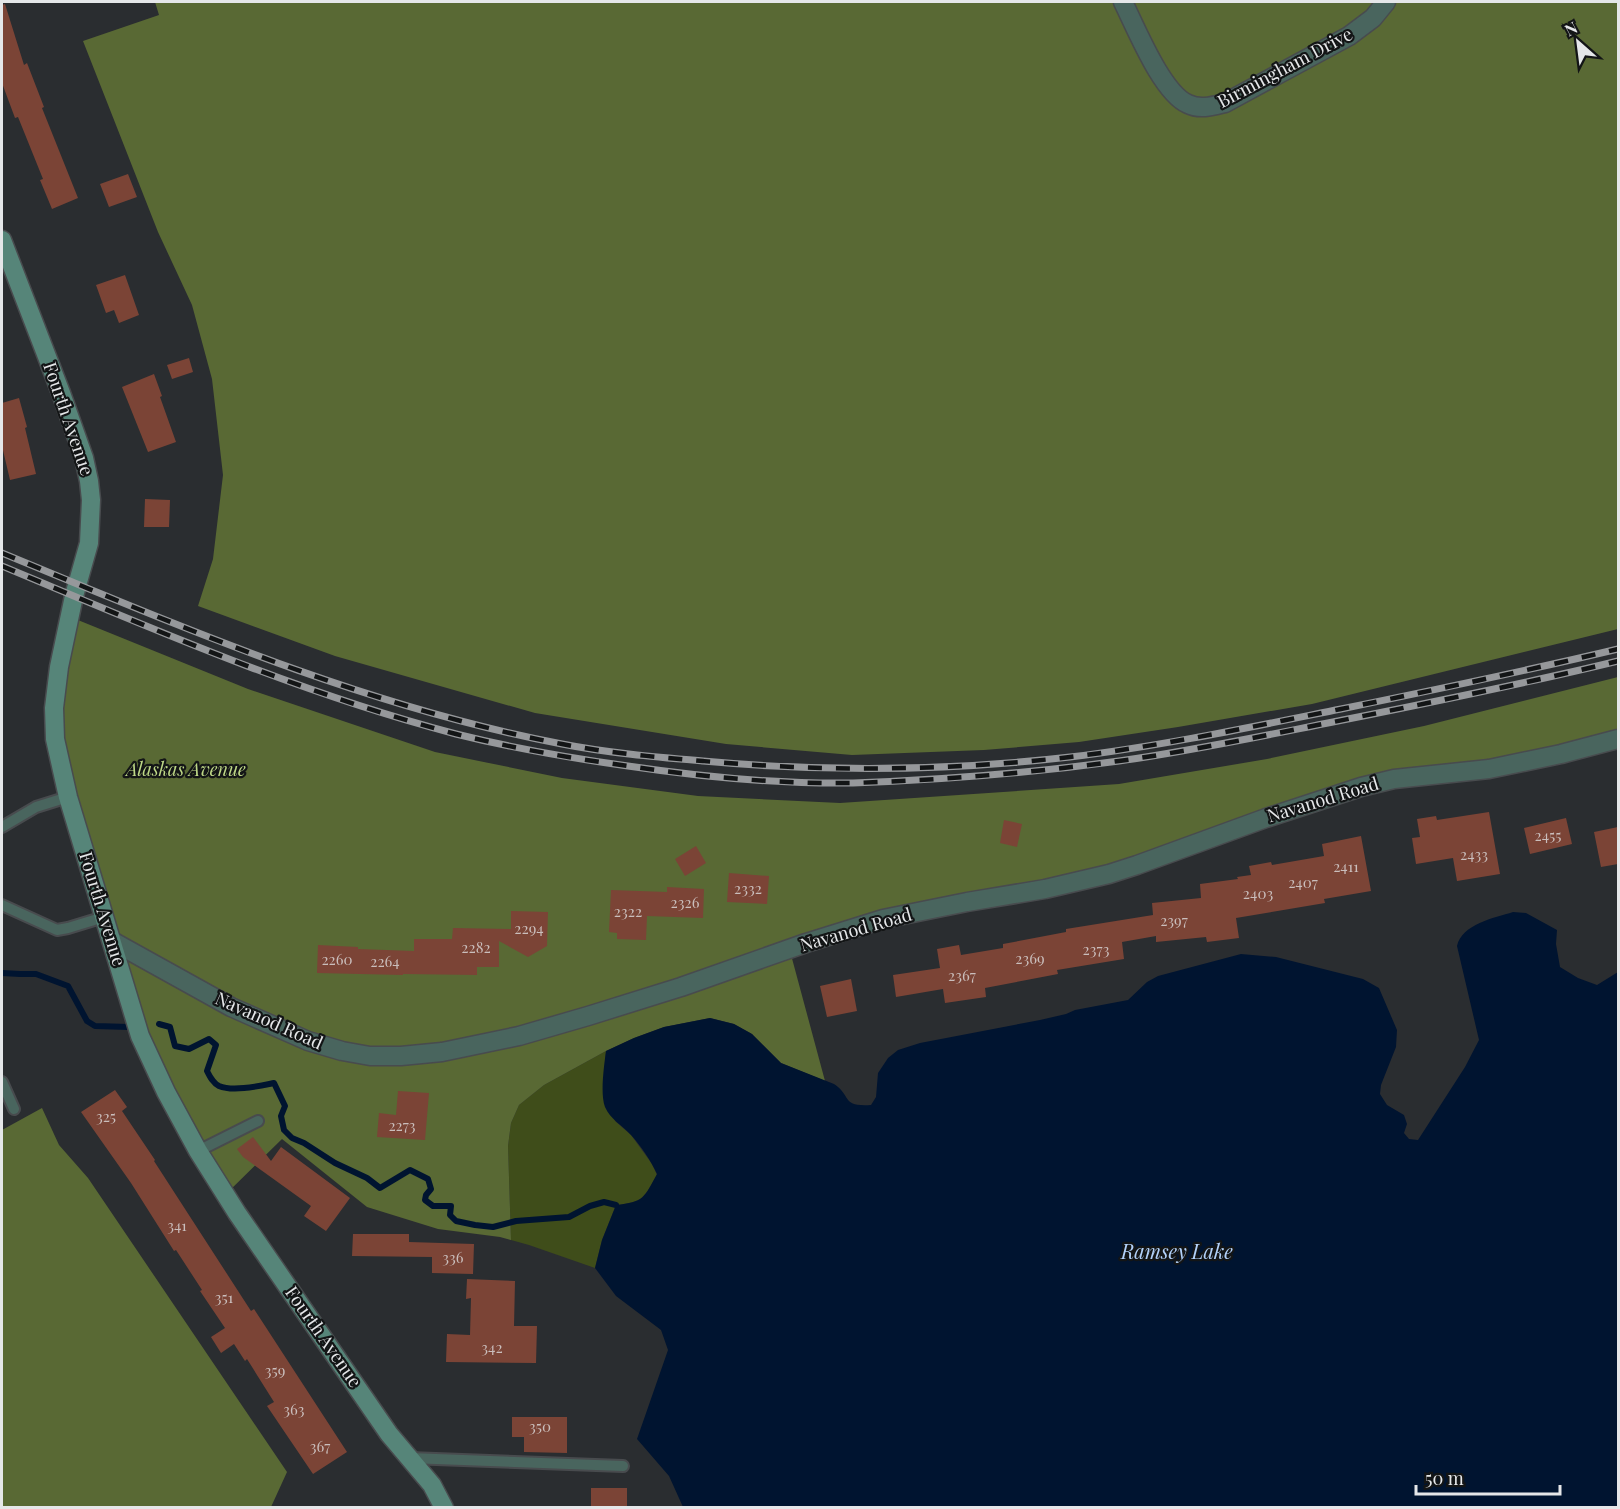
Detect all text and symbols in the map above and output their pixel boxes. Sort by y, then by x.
north arrow [1548,12,1608,72]
text: N [1561,16,1581,40]
street label: Birmingham Drive [1213,21,1356,113]
street label: Fourth Avenue [38,359,100,479]
park label: Alaskas Avenue [124,757,246,781]
street label: Navanod Road [1264,771,1382,827]
house number: 2455 [1534,825,1562,845]
house number: 2433 [1460,844,1488,864]
street label: Fourth Avenue [74,849,132,969]
house number: 2411 [1333,856,1359,876]
house number: 2407 [1288,872,1318,892]
house number: 2332 [734,878,762,898]
house number: 2403 [1243,883,1273,903]
house number: 2326 [671,892,700,912]
house number: 2322 [614,901,642,921]
street label: Navanod Road [797,901,915,956]
house number: 2397 [1160,910,1188,930]
house number: 2294 [514,918,544,938]
house number: 2282 [461,937,491,957]
house number: 2373 [1083,939,1110,959]
house number: 2369 [1015,948,1045,968]
house number: 2260 [321,949,353,969]
house number: 2264 [370,951,400,971]
house number: 2367 [948,965,976,985]
street label: Navanod Road [212,986,327,1055]
house number: 325 [96,1106,116,1126]
house number: 2273 [388,1115,416,1135]
house number: 341 [167,1215,187,1235]
water label: Ramsey Lake [1120,1237,1233,1264]
house number: 336 [442,1247,464,1267]
street label: Fourth Avenue [280,1281,368,1392]
house number: 351 [215,1287,234,1307]
house number: 342 [481,1337,503,1357]
house number: 359 [265,1360,285,1380]
house number: 363 [283,1399,305,1419]
house number: 350 [529,1416,551,1436]
house number: 367 [310,1436,330,1456]
scale bar [1416,1458,1560,1496]
text: 50 m [1425,1466,1464,1490]

